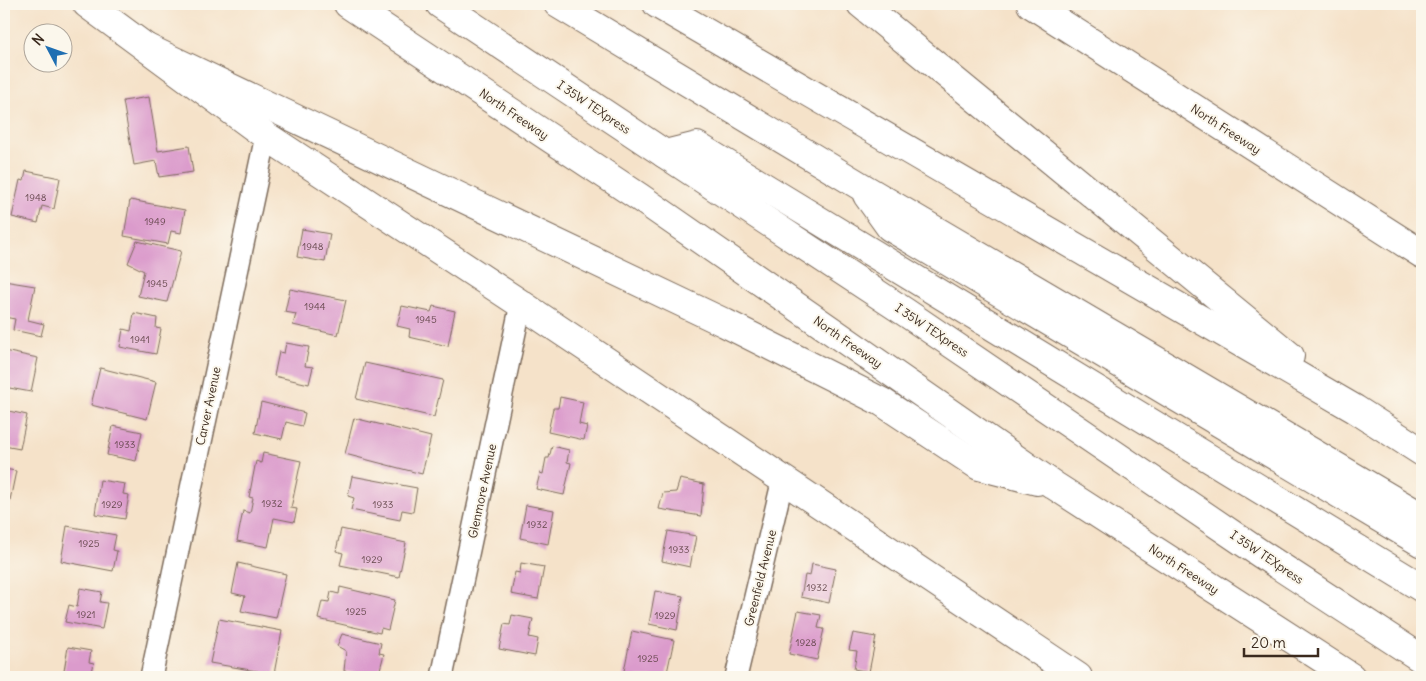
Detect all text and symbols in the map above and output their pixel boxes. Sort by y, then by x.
north arrow [22,22,72,72]
text: N [28,30,48,49]
street label: I 35W TEXpress [555,77,633,137]
street label: North Freeway [476,85,552,143]
street label: North Freeway [1188,101,1264,157]
house number: 1948 [25,191,47,204]
house number: 1949 [144,215,166,228]
house number: 1948 [302,240,324,253]
house number: 1945 [146,277,168,290]
house number: 1944 [304,300,326,313]
street label: I 35W TEXpress [893,300,971,360]
house number: 1945 [415,313,437,326]
street label: North Freeway [811,313,885,371]
house number: 1941 [130,333,150,346]
street label: Carver Avenue [192,365,224,447]
house number: 1933 [114,438,136,451]
street label: Glenmore Avenue [465,442,499,540]
house number: 1932 [262,497,283,510]
house number: 1929 [102,498,123,511]
house number: 1933 [372,498,394,511]
house number: 1932 [527,518,548,531]
street label: I 35W TEXpress [1228,527,1306,587]
street label: Greenfield Avenue [741,528,779,628]
house number: 1925 [79,537,100,550]
street label: North Freeway [1146,541,1222,597]
house number: 1933 [668,543,690,556]
house number: 1929 [362,553,383,566]
house number: 1932 [807,581,828,594]
house number: 1925 [346,605,367,618]
house number: 1921 [76,608,96,621]
house number: 1929 [655,609,676,622]
scale bar [1244,626,1317,658]
text: 20 m [1251,633,1286,652]
house number: 1928 [796,636,817,649]
house number: 1925 [638,652,659,665]

